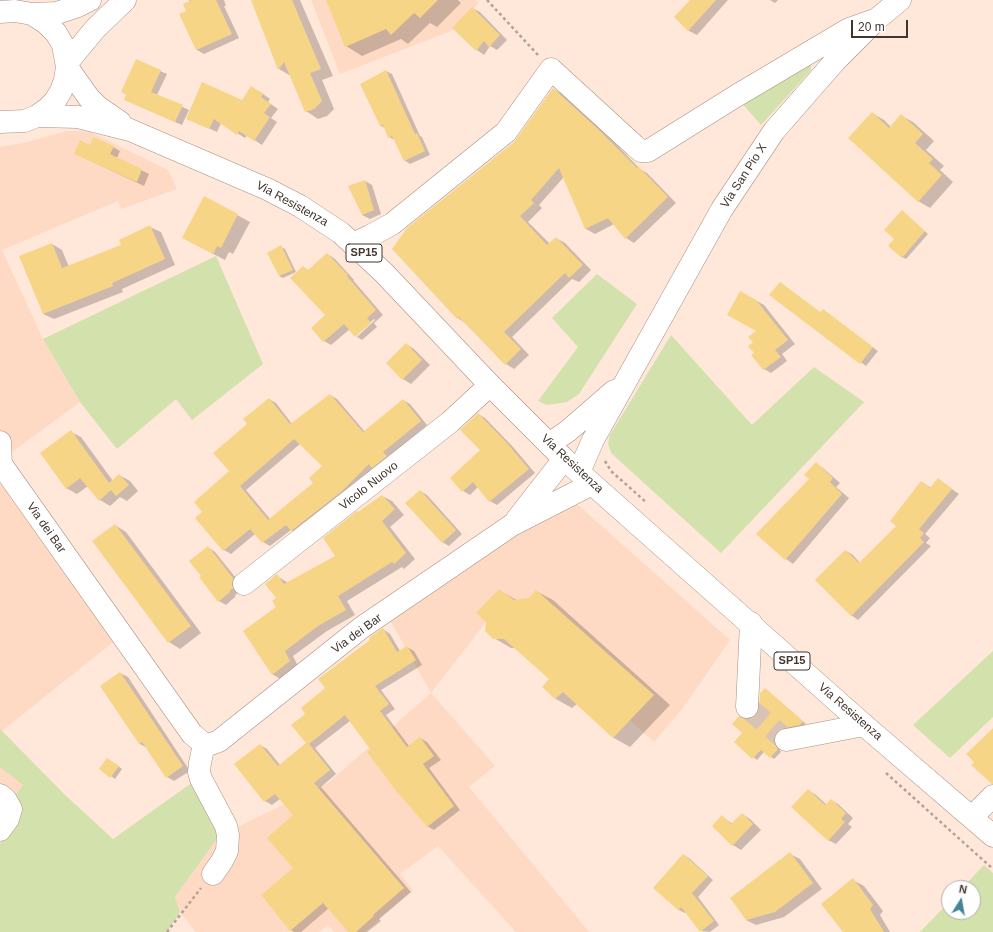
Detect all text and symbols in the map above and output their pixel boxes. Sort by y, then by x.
scale bar [853,12,910,38]
text: 20 m [858,20,885,34]
street label: Via San Pio X [718,141,770,211]
street label: Via Resistenza [254,178,330,230]
road number: SP15 [346,244,382,262]
street label: Via Resistenza [538,432,606,496]
street label: Vicolo Nuovo [337,459,401,513]
street label: Via dei Bar [23,500,69,556]
street label: Via dei Bar [329,611,385,657]
road number: SP15 [774,652,810,670]
street label: Via Resistenza [815,680,885,744]
north arrow [941,880,981,920]
text: N [958,883,968,896]

